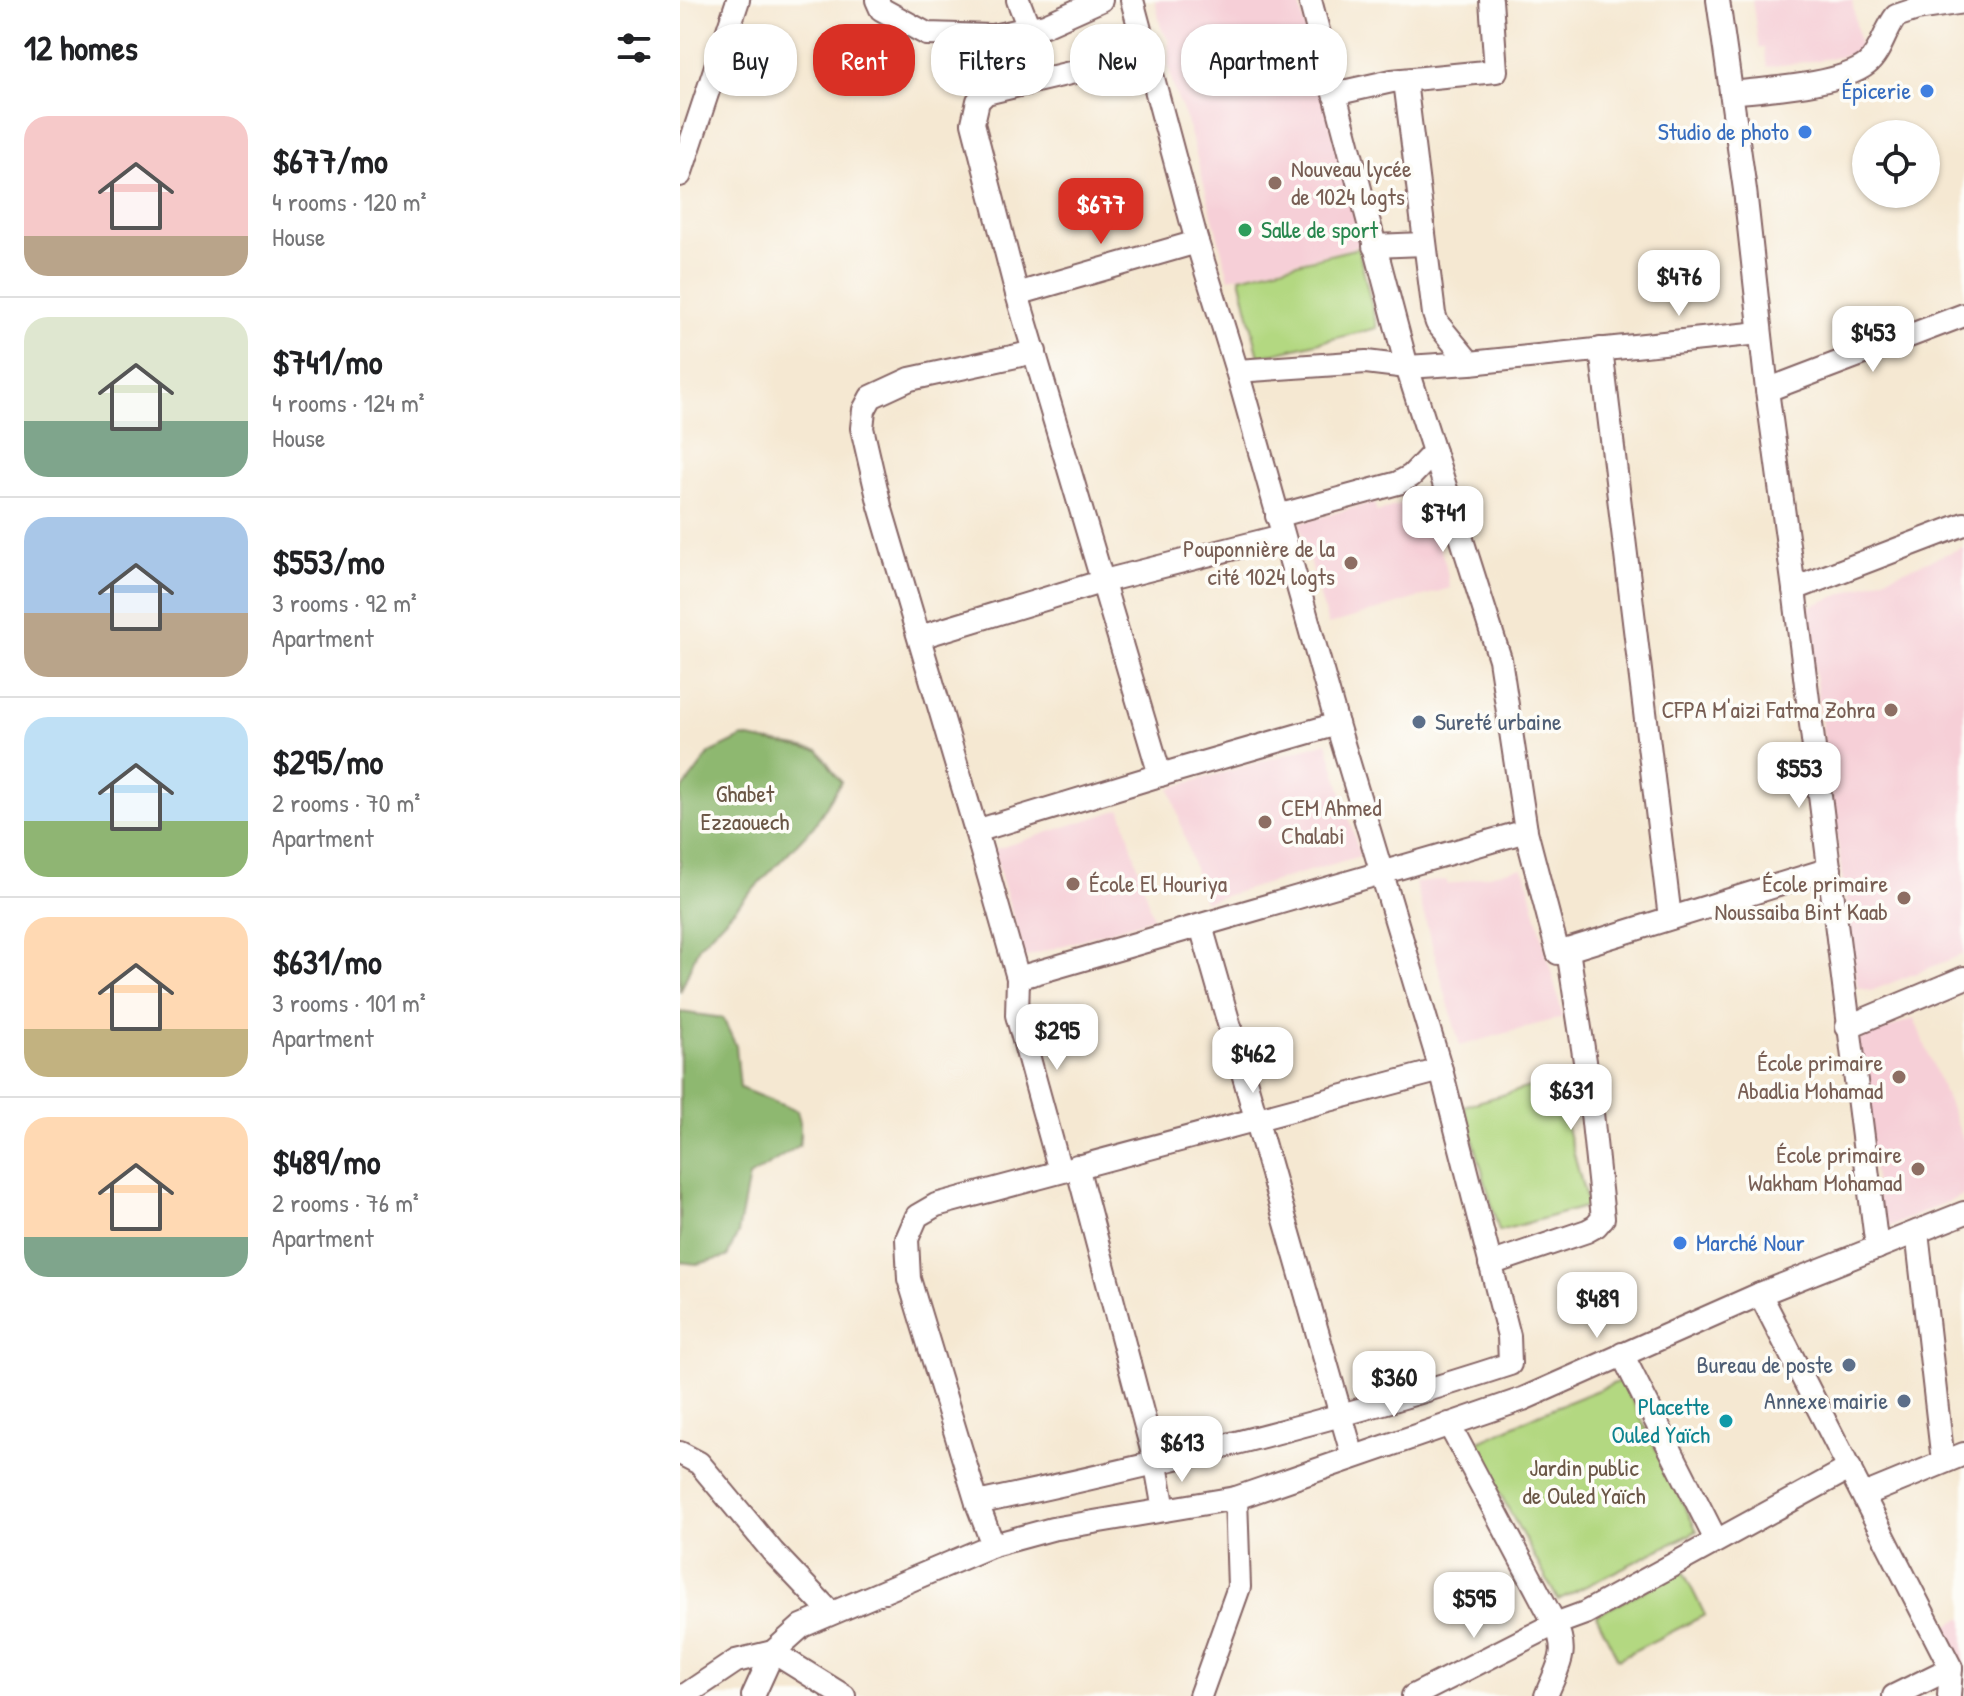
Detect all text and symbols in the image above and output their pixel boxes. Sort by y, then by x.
chip: Buy [704,24,797,96]
chip: Rent [813,24,915,96]
chip: Filters [931,24,1054,96]
chip: New [1070,24,1165,96]
chip: Apartment [1181,24,1347,96]
text: 12 homes [24,25,138,71]
icon: filters [612,26,656,70]
place label: Épicerie [1842,74,1911,106]
marker: Épicerie [1918,82,1936,100]
place label: Studio de photo [1658,115,1789,147]
map controls [1852,120,1940,208]
button: locate [1852,120,1940,208]
marker: Studio de photo [1796,123,1814,141]
text: $677/mo [272,138,388,184]
icon: home [88,148,184,244]
place label: Nouveau lycée de 1024 logts [1291,152,1412,212]
marker: Nouveau lycée de 1024 logts [1266,174,1284,192]
pin: $677 [1054,178,1148,246]
text: 4 rooms · 120 m² [272,184,426,219]
text: $677 [1076,186,1126,221]
place label: Salle de sport [1261,213,1379,245]
text: House [272,219,325,254]
marker: Salle de sport [1236,221,1254,239]
pin: $476 [1632,250,1726,318]
text: $476 [1656,258,1702,293]
pin: $453 [1826,306,1920,374]
text: $453 [1850,314,1896,349]
text: $741/mo [272,339,382,385]
icon: home [88,349,184,445]
text: 4 rooms · 124 m² [272,385,425,420]
text: House [272,420,325,455]
pin: $741 [1396,486,1490,554]
text: $741 [1420,494,1466,529]
place label: Pouponnière de la cité 1024 logts [1183,532,1335,592]
text: $553/mo [272,539,384,585]
icon: home [88,549,184,645]
marker: Pouponnière de la cité 1024 logts [1342,554,1360,572]
text: 3 rooms · 92 m² [272,585,417,620]
text: Apartment [272,620,374,655]
place label: CFPA M'aizi Fatma Zohra [1661,693,1875,725]
marker: CFPA M'aizi Fatma Zohra [1882,701,1900,719]
place label: Sureté urbaine [1435,705,1562,737]
marker: Sureté urbaine [1410,713,1428,731]
text: $295/mo [272,739,383,785]
pin: $553 [1752,742,1846,810]
icon: home [88,749,184,845]
text: $553 [1776,750,1822,785]
park label: Ghabet Ezzaouech [701,777,789,837]
text: 2 rooms · 70 m² [272,785,420,820]
place label: CEM Ahmed Chalabi [1281,791,1382,851]
marker: CEM Ahmed Chalabi [1256,813,1274,831]
text: Apartment [272,820,374,855]
place label: École El Houriya [1089,867,1227,899]
place label: École primaire Noussaiba Bint Kaab [1714,867,1888,927]
marker: École El Houriya [1064,875,1082,893]
marker: École primaire Noussaiba Bint Kaab [1895,889,1913,907]
text: $631/mo [272,939,382,985]
icon: home [88,949,184,1045]
text: 3 rooms · 101 m² [272,985,426,1020]
pin: $295 [1010,1004,1104,1072]
text: $295 [1034,1012,1080,1047]
text: Apartment [272,1020,374,1055]
pin: $462 [1206,1027,1300,1095]
text: $462 [1230,1035,1276,1070]
place label: École primaire Abadlia Mohamad [1737,1046,1883,1106]
pin: $631 [1524,1064,1618,1132]
marker: École primaire Abadlia Mohamad [1890,1068,1908,1086]
text: $631 [1549,1072,1593,1107]
place label: École primaire Wakham Mohamad [1748,1138,1902,1198]
text: $489/mo [272,1139,380,1185]
icon: home [88,1149,184,1245]
marker: École primaire Wakham Mohamad [1909,1160,1927,1178]
text: 2 rooms · 76 m² [272,1185,419,1220]
text: Apartment [272,1220,374,1255]
place label: Marché Nour [1696,1226,1805,1258]
marker: Marché Nour [1671,1234,1689,1252]
pin: $489 [1550,1272,1644,1340]
text: $489 [1575,1280,1619,1315]
place label: Bureau de poste [1696,1348,1833,1380]
pin: $360 [1347,1351,1441,1419]
marker: Bureau de poste [1840,1356,1858,1374]
text: $360 [1371,1359,1417,1394]
place label: Annexe mairie [1764,1384,1888,1416]
place label: Placette Ouled Yaïch [1611,1390,1710,1450]
marker: Annexe mairie [1895,1392,1913,1410]
marker: Placette Ouled Yaïch [1717,1412,1735,1430]
pin: $613 [1135,1416,1229,1484]
text: $613 [1160,1424,1204,1459]
park label: Jardin public de Ouled Yaïch [1523,1451,1645,1511]
pin: $595 [1427,1572,1521,1640]
text: $595 [1452,1580,1496,1615]

